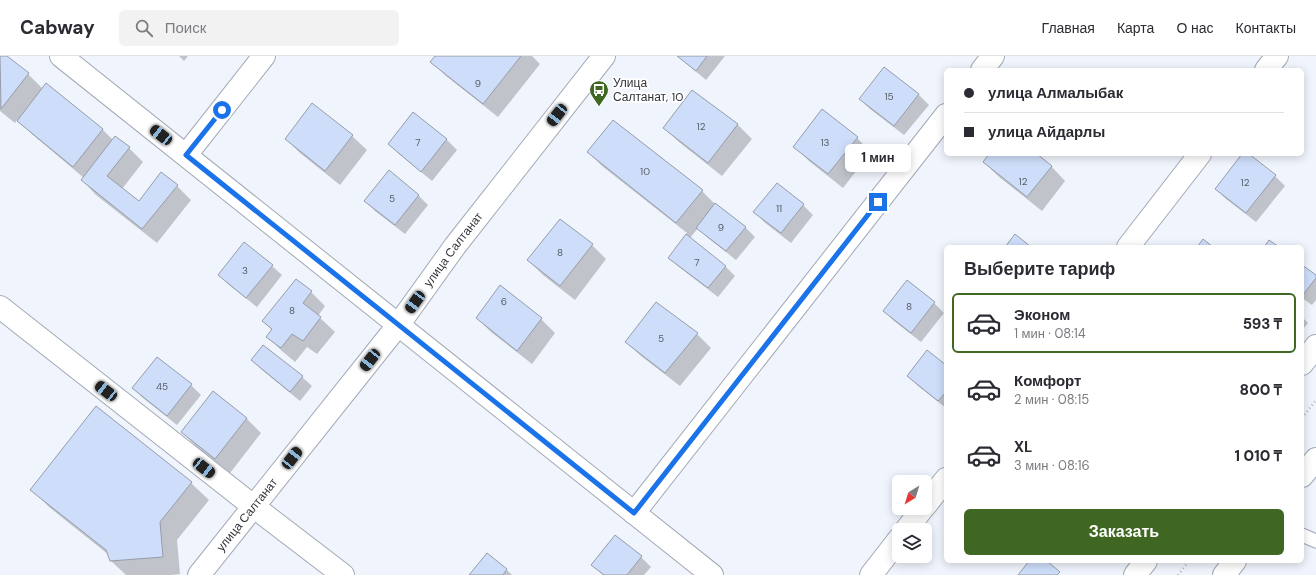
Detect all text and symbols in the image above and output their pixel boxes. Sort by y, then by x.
search box [119,10,399,46]
text: Cabway [20,15,95,40]
icon: search [133,17,155,39]
text: Поиск [165,18,206,38]
text: Главная [1042,19,1095,37]
text: Карта [1117,19,1154,37]
text: О нас [1176,19,1214,37]
text: Контакты [1236,19,1296,37]
place label: Улица Салтанат, 10 [613,75,683,105]
house number: 9 [475,77,481,90]
bus stop icon: Улица Салтанат, 10 [588,79,610,107]
text: улица Алмалыбак [988,83,1123,103]
house number: 15 [884,90,894,103]
route start [213,101,231,119]
car [545,102,569,128]
house number: 12 [697,120,706,133]
text: улица Айдарлы [988,122,1105,142]
car [148,123,174,147]
house number: 7 [415,136,421,149]
house number: 13 [820,136,830,149]
callout: 1 мин [845,144,911,172]
text: 1 мин [861,149,895,166]
house number: 10 [640,165,650,178]
house number: 12 [1019,175,1028,188]
house number: 12 [1241,176,1250,189]
house number: 5 [389,192,395,205]
route end [869,193,887,211]
house number: 11 [776,202,782,215]
street label: улица Салтанат [420,209,487,290]
house number: 9 [718,221,724,234]
house number: 8 [557,246,563,259]
house number: 7 [694,256,700,269]
text: Выберите тариф [964,257,1115,281]
house number: 3 [242,264,248,277]
car [403,289,427,315]
house number: 6 [501,295,507,308]
house number: 8 [906,300,912,313]
house number: 8 [289,304,295,317]
icon: car [966,305,1002,341]
text: Эконом [1014,305,1070,325]
text: 593 ₸ [1243,314,1282,334]
text: 1 мин · 08:14 [1014,325,1086,342]
house number: 5 [658,332,664,345]
car [358,347,382,373]
icon: car [966,371,1002,407]
text: Комфорт [1014,371,1081,391]
car [93,379,119,403]
house number: 45 [156,380,168,393]
text: 800 ₸ [1240,380,1282,400]
text: 2 мин · 08:15 [1014,391,1089,408]
icon: car [966,437,1002,473]
text: XL [1014,437,1032,457]
car [280,445,304,471]
text: 1 010 ₸ [1235,446,1282,466]
car [191,456,217,480]
text: 3 мин · 08:16 [1014,457,1090,474]
street label: улица Салтанат [213,474,281,555]
north arrow [892,475,932,515]
map controls [892,475,932,563]
button: Заказать [964,509,1284,555]
button: layers [892,523,932,563]

